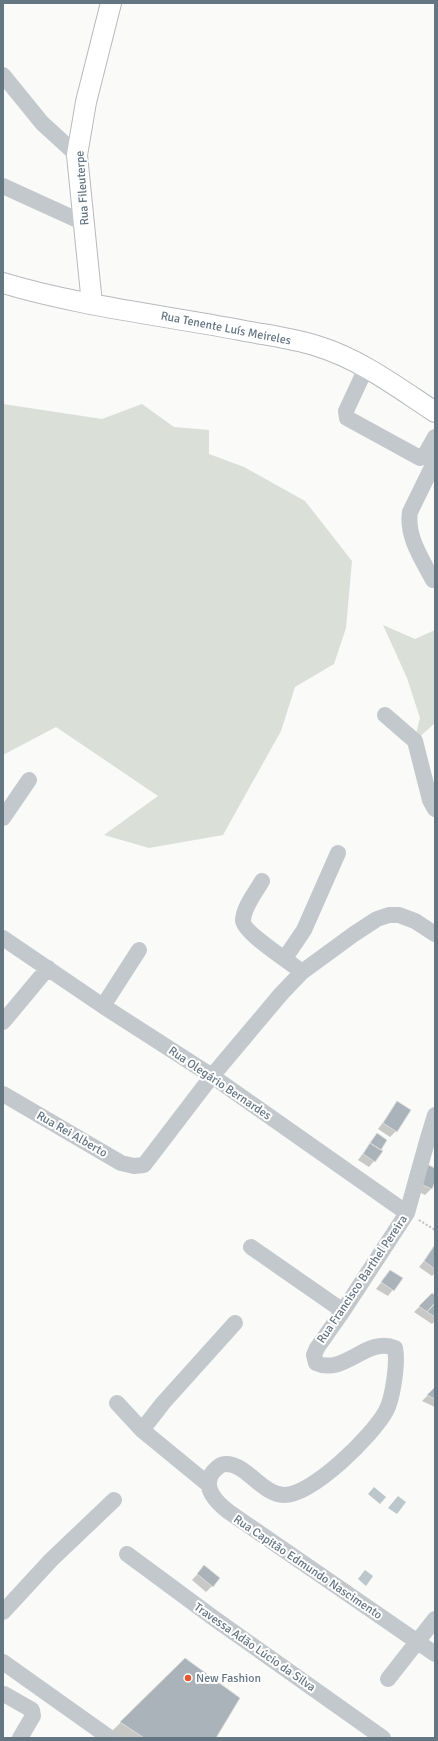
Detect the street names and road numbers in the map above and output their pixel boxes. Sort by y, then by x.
street label: Rua Fileuterpe [72,150,93,226]
street label: Rua Tenente Luís Meireles [159,308,292,348]
street label: Rua Olegário Bernardes [165,1043,274,1123]
street label: Rua Rei Alberto [34,1108,110,1161]
street label: Rua Francisco Barthel Pereira [314,1212,411,1346]
street label: Rua Capitão Edmundo Nascimento [231,1512,385,1623]
street label: Travessa Adão Lúcio da Silva [191,1600,318,1695]

